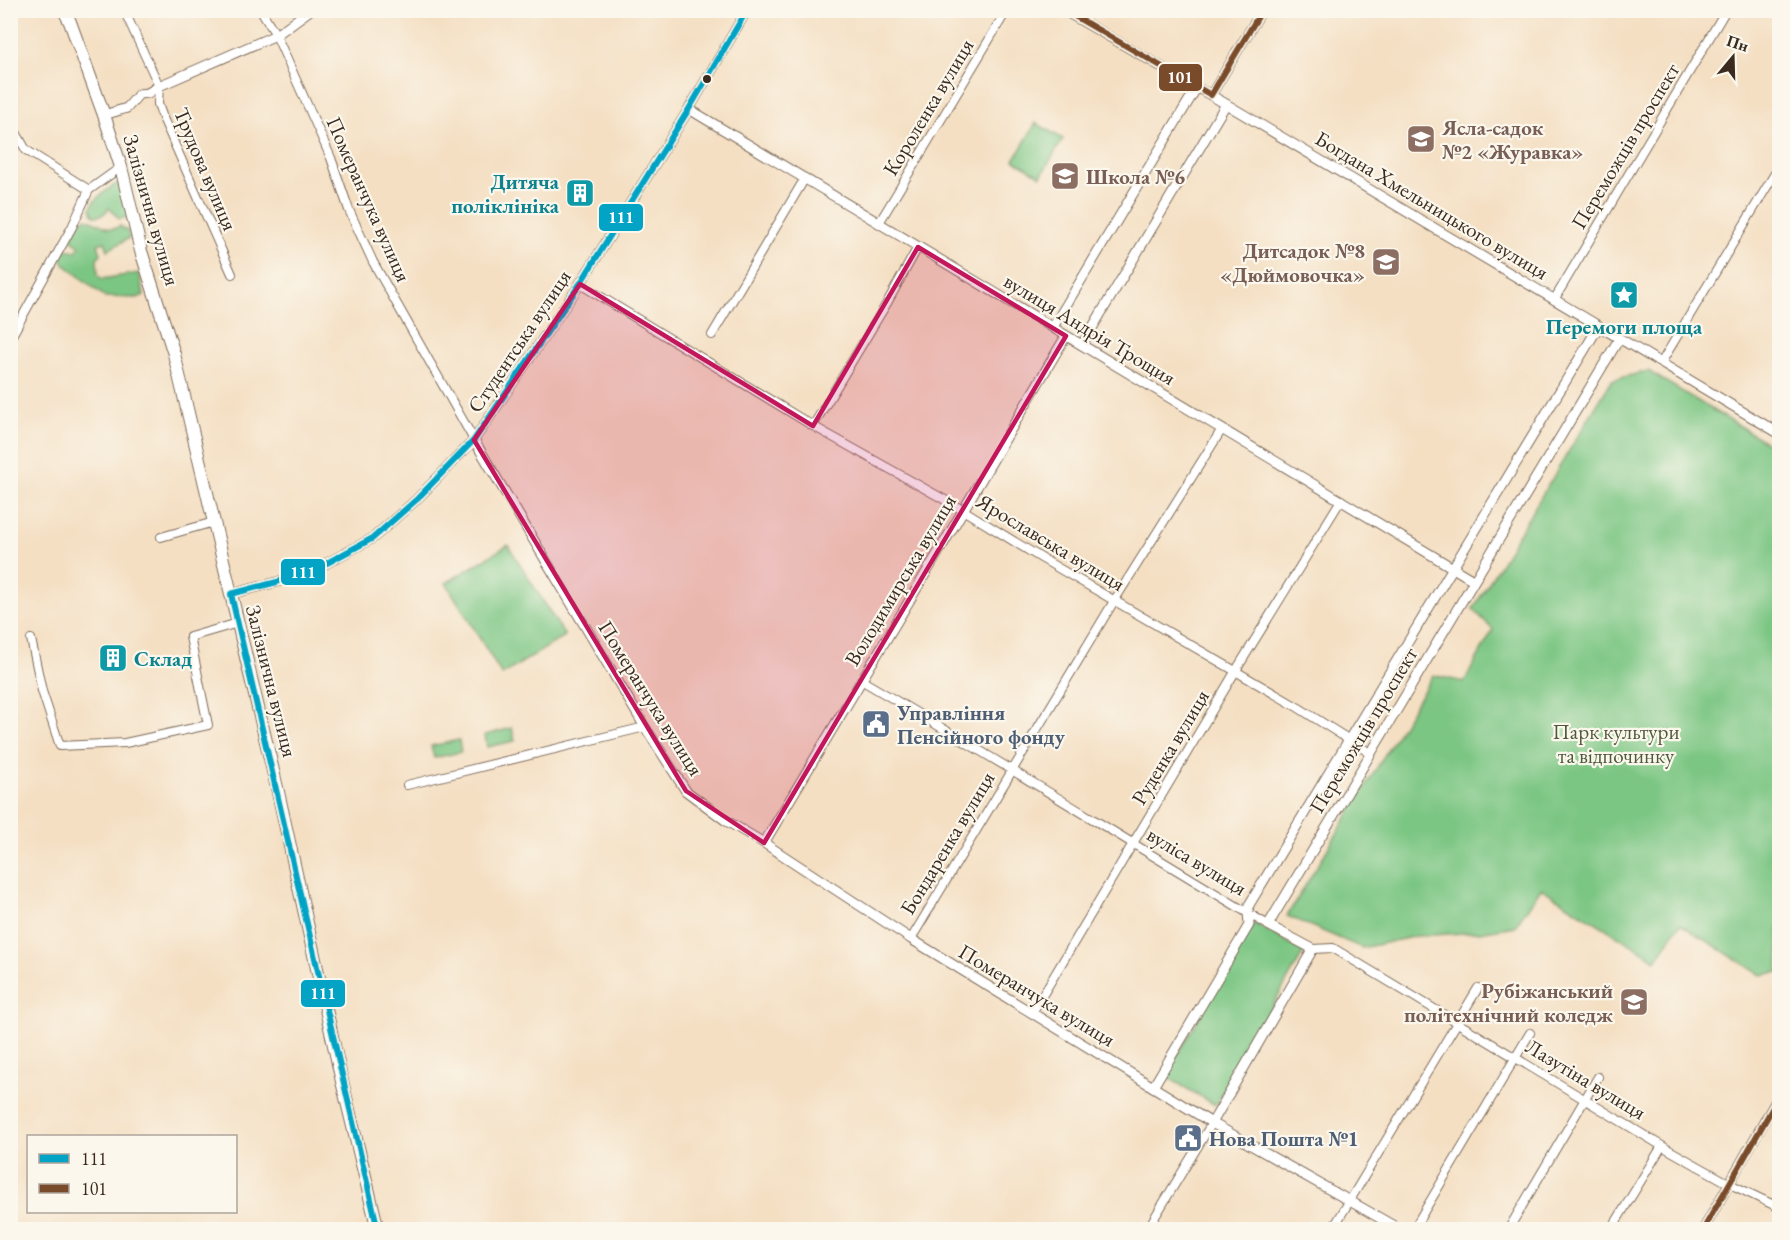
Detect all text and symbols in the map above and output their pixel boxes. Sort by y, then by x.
north arrow [1703,27,1763,87]
text: Пн [1724,30,1751,57]
street label: Короленка вулиця [877,34,979,180]
street label: Переможців проспект [1565,58,1685,234]
line badge: 101 [1158,63,1203,92]
text: 101 [1167,67,1193,88]
unlabelled marker [701,73,713,85]
street label: Трудова вулиця [168,103,244,235]
street label: Померанчука вулиця [320,112,418,286]
place label: Ясла-садок №2 «Журавка» [1441,114,1584,165]
school or university icon: Ясла-садок №2 «Журавка» [1405,123,1437,155]
street label: Богдана Хмельницького вулиця [1310,125,1554,285]
street label: Залізнична вулиця [118,131,186,289]
school or university icon: Школа №6 [1049,160,1081,192]
place label: Школа №6 [1086,163,1185,190]
place label: Дитяча поліклініка [451,168,560,219]
building icon: Дитяча поліклініка [564,177,596,209]
line badge: 111 [598,203,644,232]
text: 111 [608,207,634,228]
place label: Дитсадок №8 «Дюймовочка» [1220,237,1365,288]
school or university icon: Дитсадок №8 «Дюймовочка» [1370,246,1402,278]
street label: Студентська вулиця [461,264,577,418]
street label: вулиця Андрія Трощия [999,267,1181,391]
place icon: Перемоги площа [1608,279,1640,311]
place label: Перемоги площа [1546,313,1703,340]
street label: Ярославська вулиця [971,487,1130,597]
street label: Володимирська вулиця [838,489,962,671]
line badge: 111 [280,558,326,586]
text: 111 [290,562,316,583]
street label: Залізнична вулиця [240,602,304,760]
street label: Померанчука вулиця [592,615,710,781]
building icon: Склад [97,642,129,674]
street label: Переможців проспект [1303,642,1423,818]
place label: Склад [134,645,192,672]
street label: Руденка вулиця [1125,684,1215,810]
place label: Управління Пенсійного фонду [896,699,1066,750]
public building icon: Управління Пенсійного фонду [860,708,892,740]
park label: Парк культури та відпочинку [1552,718,1680,769]
street label: Бондаренка вулиця [894,766,1000,920]
street label: вуліса вулиця [1142,821,1252,901]
street label: Померанчука вулиця [954,938,1120,1052]
place label: Рубіжанський політехнічний коледж [1404,977,1613,1028]
line badge: 111 [300,979,346,1008]
text: 111 [310,983,336,1004]
school or university icon: Рубіжанський політехнічний коледж [1618,986,1650,1018]
street label: Лазутіна вулиця [1521,1032,1651,1126]
public building icon: Нова Пошта №1 [1172,1122,1204,1154]
place label: Нова Пошта №1 [1209,1125,1359,1152]
legend [27,1135,237,1213]
text: 111 [81,1147,107,1170]
text: 101 [81,1177,107,1200]

